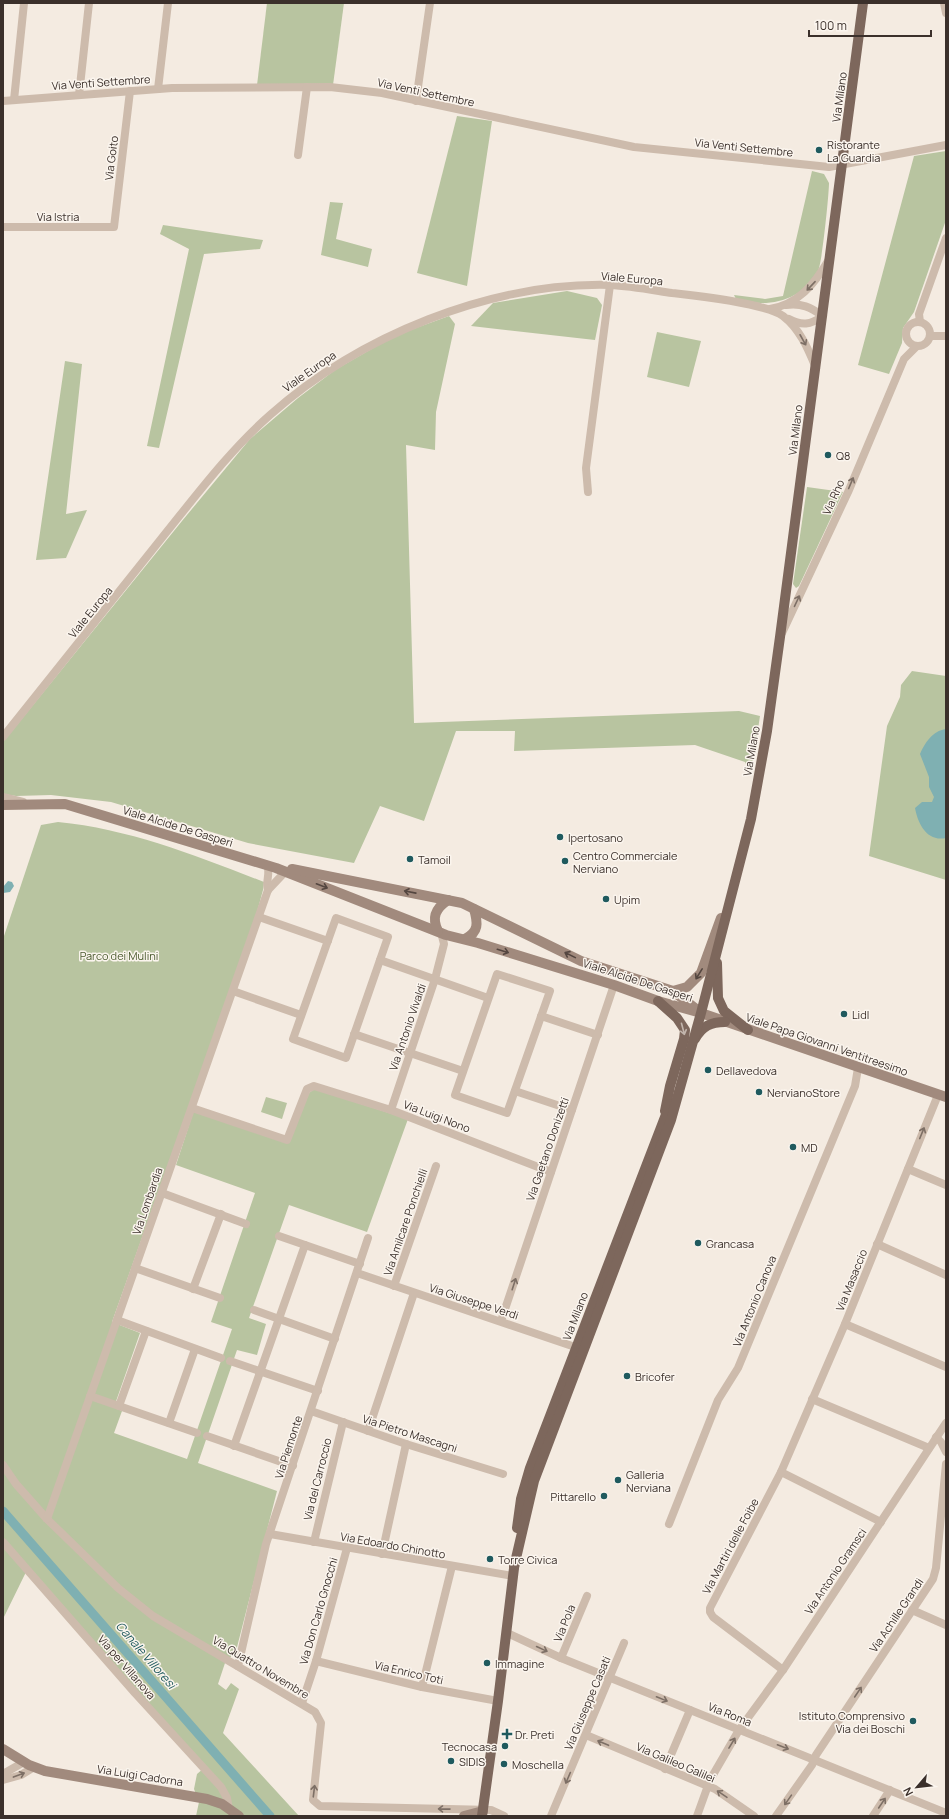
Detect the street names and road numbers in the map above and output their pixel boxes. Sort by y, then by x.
street label: Via Milano [828,70,850,123]
street label: Via Venti Settembre [51,71,151,93]
street label: Via Venti Settembre [376,74,477,110]
street label: Via Goito [101,134,121,181]
street label: Via Venti Settembre [694,134,795,160]
street label: Via Istria [37,209,79,224]
street label: Viale Europa [600,268,664,288]
street label: Viale Europa [279,347,339,395]
street label: Via Milano [784,403,806,456]
street label: Via Rho [819,476,848,517]
street label: Viale Europa [65,583,115,641]
street label: Via Milano [739,724,763,777]
street label: Viale Alcide De Gasperi [121,802,235,850]
street label: Viale Alcide De Gasperi [581,955,695,1005]
street label: Via Antonio Vivaldi [385,981,429,1073]
street label: Viale Papa Giovanni Ventitreesimo [744,1009,910,1079]
street label: Via Gaetano Donizetti [522,1095,572,1203]
street label: Via Luigi Nono [401,1096,473,1136]
street label: Via Lombardia [128,1165,166,1237]
street label: Via Amilcare Ponchielli [380,1166,430,1278]
street label: Via Masaccio [832,1246,870,1313]
street label: Via Antonio Canova [729,1253,779,1349]
street label: Via Giuseppe Verdi [427,1279,521,1323]
street label: Via Milano [559,1289,591,1342]
street label: Via Pietro Mascagni [361,1411,459,1455]
street label: Via Piemonte [271,1413,305,1481]
street label: Via del Carroccio [300,1436,335,1522]
street label: Via Martiri delle Foibe [698,1495,762,1597]
street label: Via Antonio Gramsci [801,1525,869,1617]
street label: Via Edoardo Chinotto [339,1528,447,1562]
street label: Via Don Carlo Gnocchi [295,1556,341,1666]
street label: Via Achille Grandi [866,1575,926,1655]
street label: Via Pola [550,1602,578,1644]
street label: Via per Villanova [95,1632,159,1702]
street label: Via Quattro Novembre [210,1632,313,1702]
street label: Via Giuseppe Casati [560,1654,614,1752]
street label: Via Enrico Toti [373,1657,445,1687]
street label: Via Roma [706,1698,754,1730]
street label: Via Galileo Galilei [634,1739,718,1785]
street label: Via Luigi Cadorna [96,1761,184,1789]

